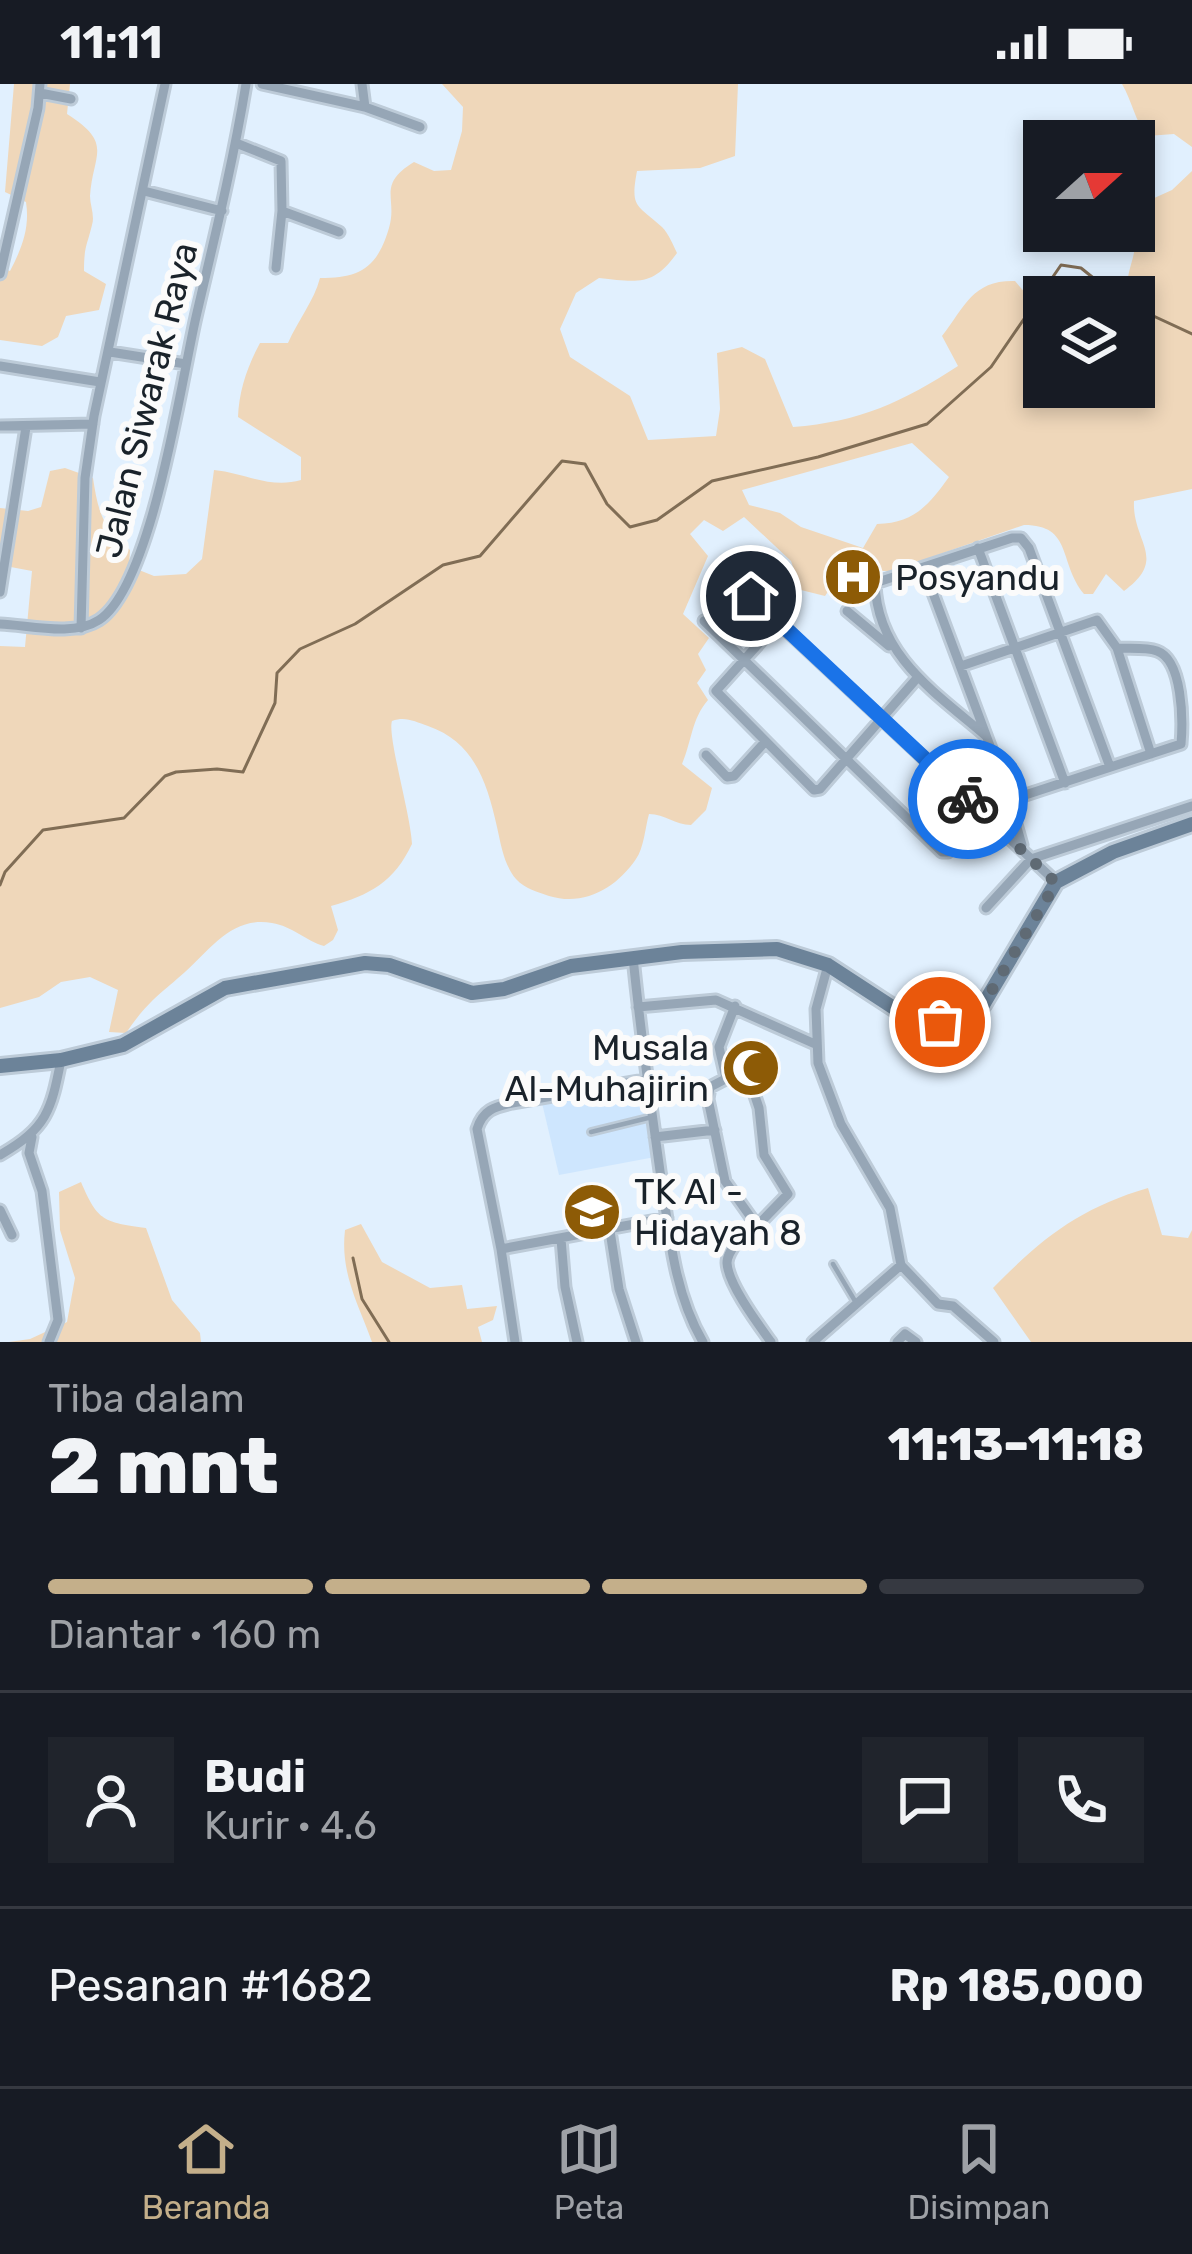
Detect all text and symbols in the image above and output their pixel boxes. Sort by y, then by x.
text: 11:11 [60,16,163,69]
north arrow [1023,120,1155,252]
map controls [1023,120,1155,408]
street label: Jalan Siwarak Raya [86,238,206,562]
button: layers [1023,276,1155,408]
pin [700,545,802,647]
hospital icon: Posyandu [822,546,884,608]
place label: Posyandu [895,556,1060,599]
icon: home [718,563,784,629]
courier [908,739,1028,859]
icon: bike [935,766,1001,832]
pin [889,971,991,1073]
icon: bag [907,989,973,1055]
place label: Musala Al-Muhajirin [504,1026,709,1110]
mosque icon: Musala Al-Muhajirin [720,1037,782,1099]
place label: TK Al - Hidayah 8 [634,1170,802,1254]
school or university icon: TK Al - Hidayah 8 [561,1181,623,1243]
text: Tiba dalam [48,1376,245,1422]
text: 11:13–11:18 [888,1418,1144,1471]
text: 2 mnt [48,1420,279,1513]
text: Diantar · 160 m [48,1612,321,1658]
button: person [48,1737,174,1863]
button: chat [862,1737,988,1863]
button: phone [1018,1737,1144,1863]
text: Budi [204,1750,306,1803]
text: Kurir · 4.6 [204,1803,377,1849]
text: Pesanan #1682 [48,1959,373,2012]
text: Rp 185,000 [889,1959,1144,2012]
tab: Beranda [142,2116,271,2227]
tab: Peta [554,2116,624,2227]
tab: Disimpan [908,2116,1050,2227]

